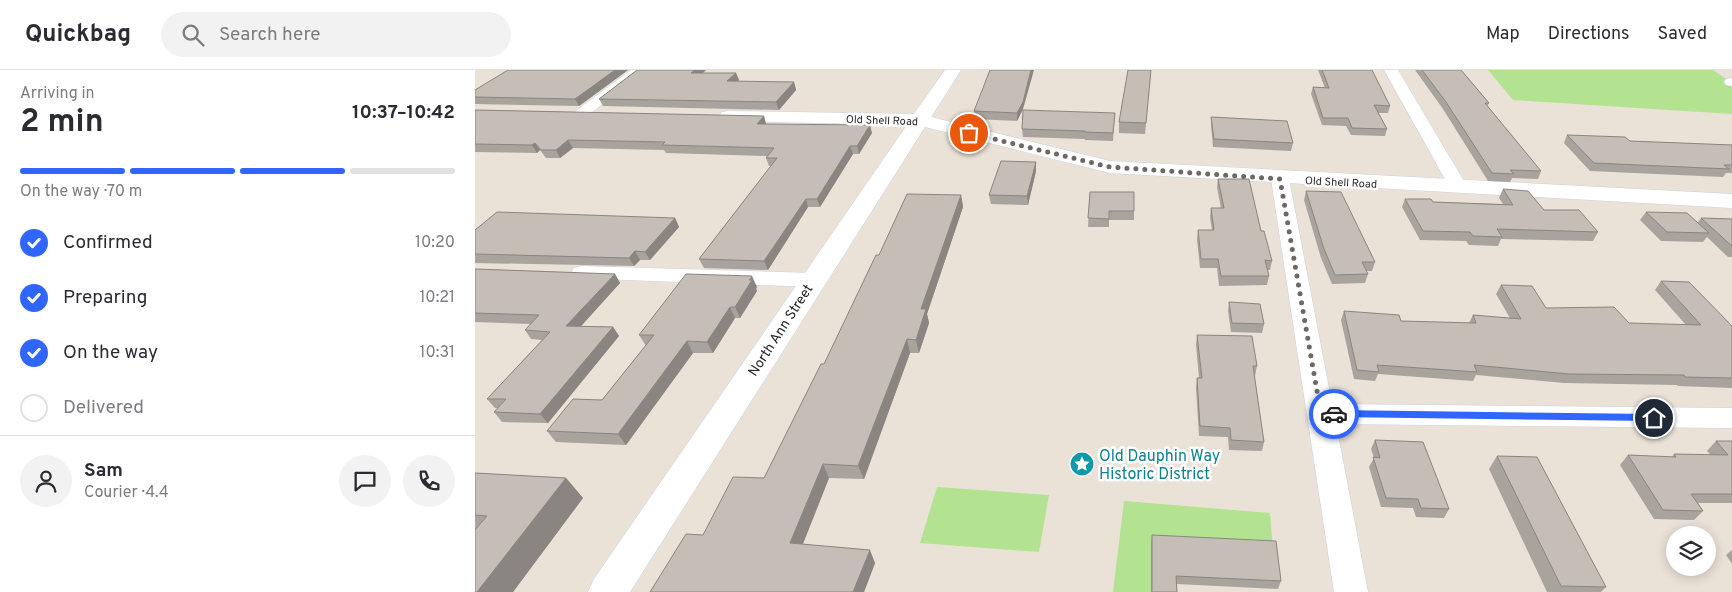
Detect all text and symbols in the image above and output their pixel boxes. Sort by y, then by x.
search box [161,12,511,57]
text: Quickbag [25,20,131,50]
icon: search [179,21,207,49]
text: Search here [219,23,321,47]
text: Map [1486,23,1520,46]
text: Directions [1548,23,1630,46]
text: Saved [1658,23,1707,46]
text: Arriving in [20,84,95,104]
text: 10:37–10:42 [352,101,455,125]
text: 2 min [20,103,104,143]
pin [948,112,990,154]
street label: Old Shell Road [846,113,918,129]
icon: bag [955,119,983,147]
street label: Old Shell Road [1304,174,1377,192]
text: On the way · 70 m [20,182,142,202]
icon: check [20,229,48,257]
text: Confirmed [63,231,153,255]
text: 10:20 [415,233,455,253]
street label: North Ann Street [745,282,817,380]
icon: check [20,284,48,312]
text: Preparing [63,286,147,310]
text: 10:21 [419,288,455,308]
icon: check [20,339,48,367]
text: On the way [63,341,158,365]
text: 10:31 [420,343,455,363]
courier [1309,389,1359,439]
text: Delivered [63,396,144,420]
pin [1633,397,1675,439]
icon: car [1320,400,1348,428]
icon: home [1640,404,1668,432]
place label: Old Dauphin Way Historic District [1099,447,1220,485]
place icon: Old Dauphin Way Historic District [1069,451,1095,477]
button: person [20,455,72,507]
button: chat [339,455,391,507]
button: phone [403,455,455,507]
text: Sam [84,459,123,483]
text: Courier · 4.4 [84,483,169,503]
map controls [1666,526,1716,576]
button: layers [1666,526,1716,576]

